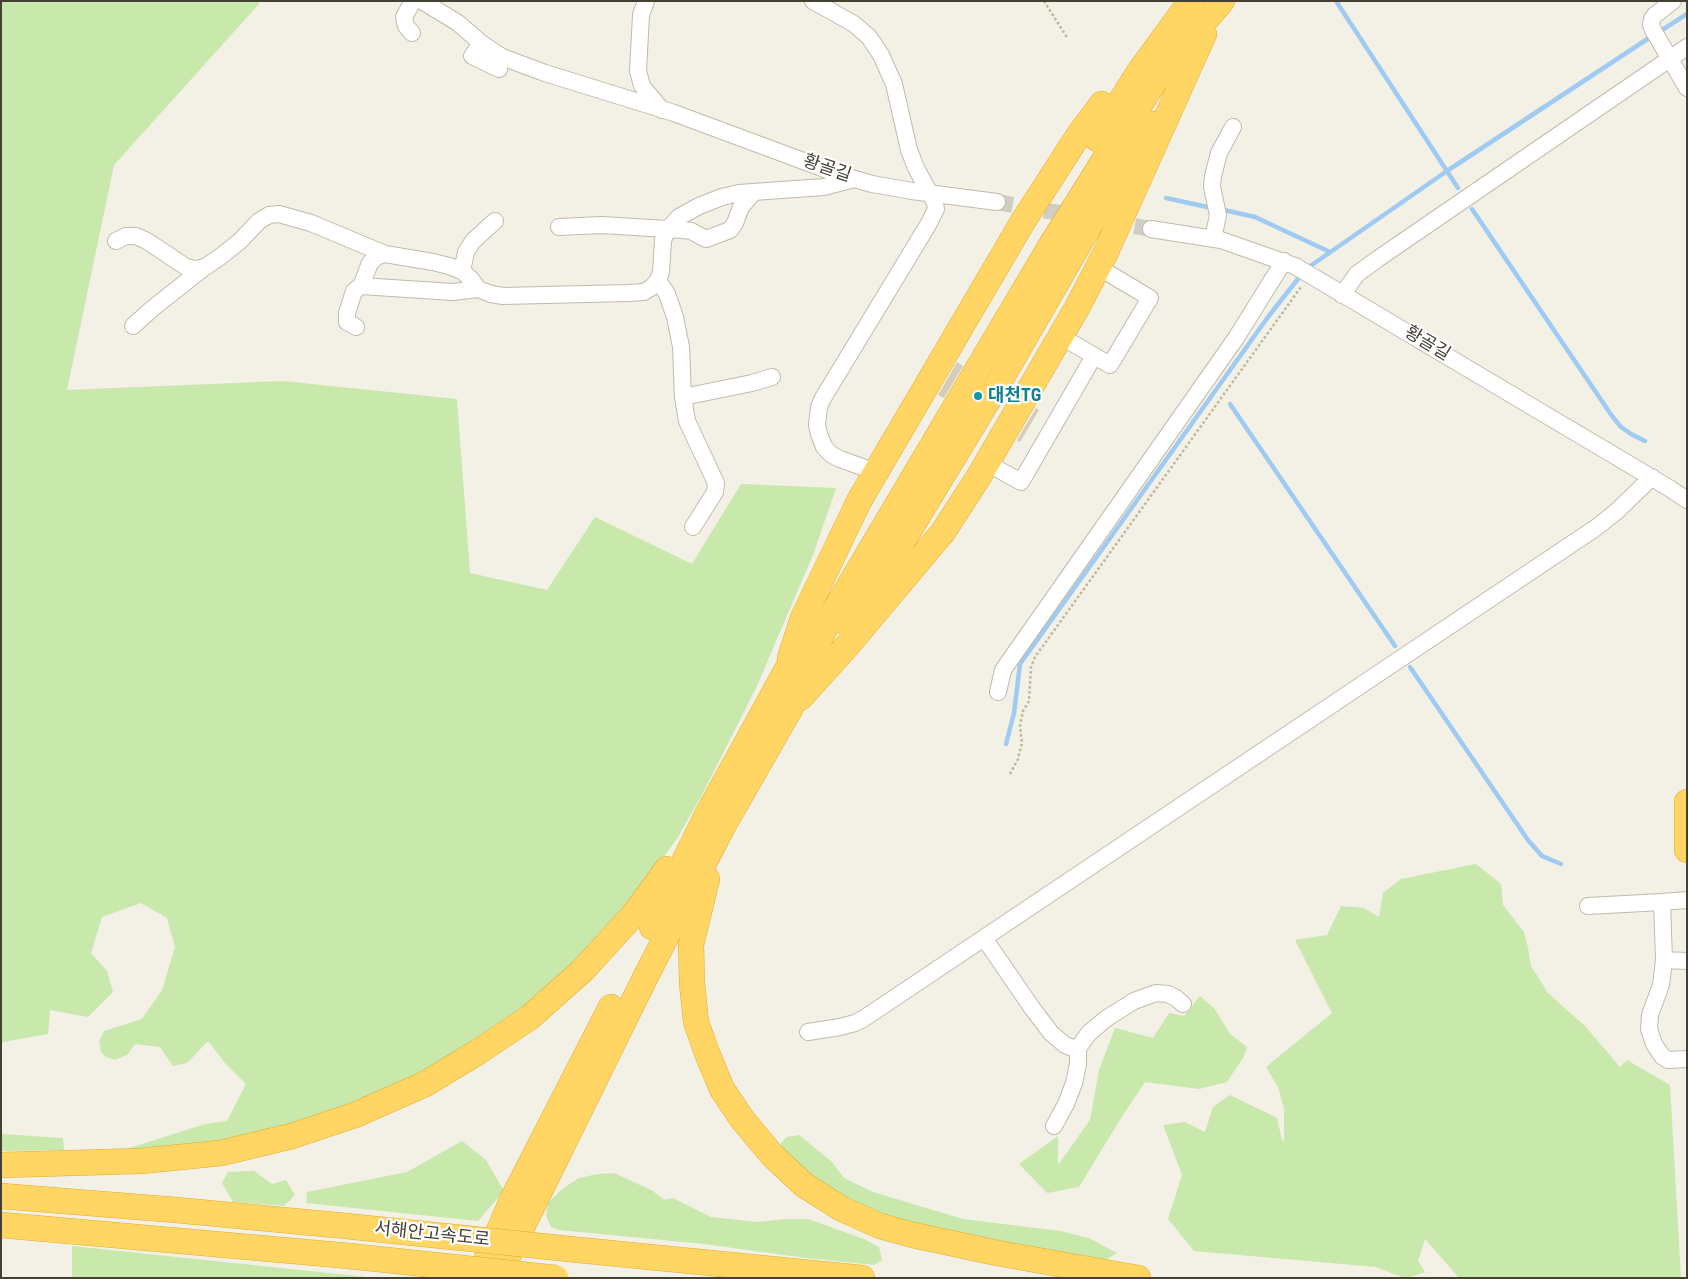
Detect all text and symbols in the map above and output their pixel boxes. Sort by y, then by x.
street label: 황골길 [800,151,854,187]
street label: 황골길 [1400,322,1454,366]
place label: 대천TG [988,385,1041,407]
marker: 대천TG [972,390,984,402]
street label: 서해안고속도로 [373,1218,491,1252]

